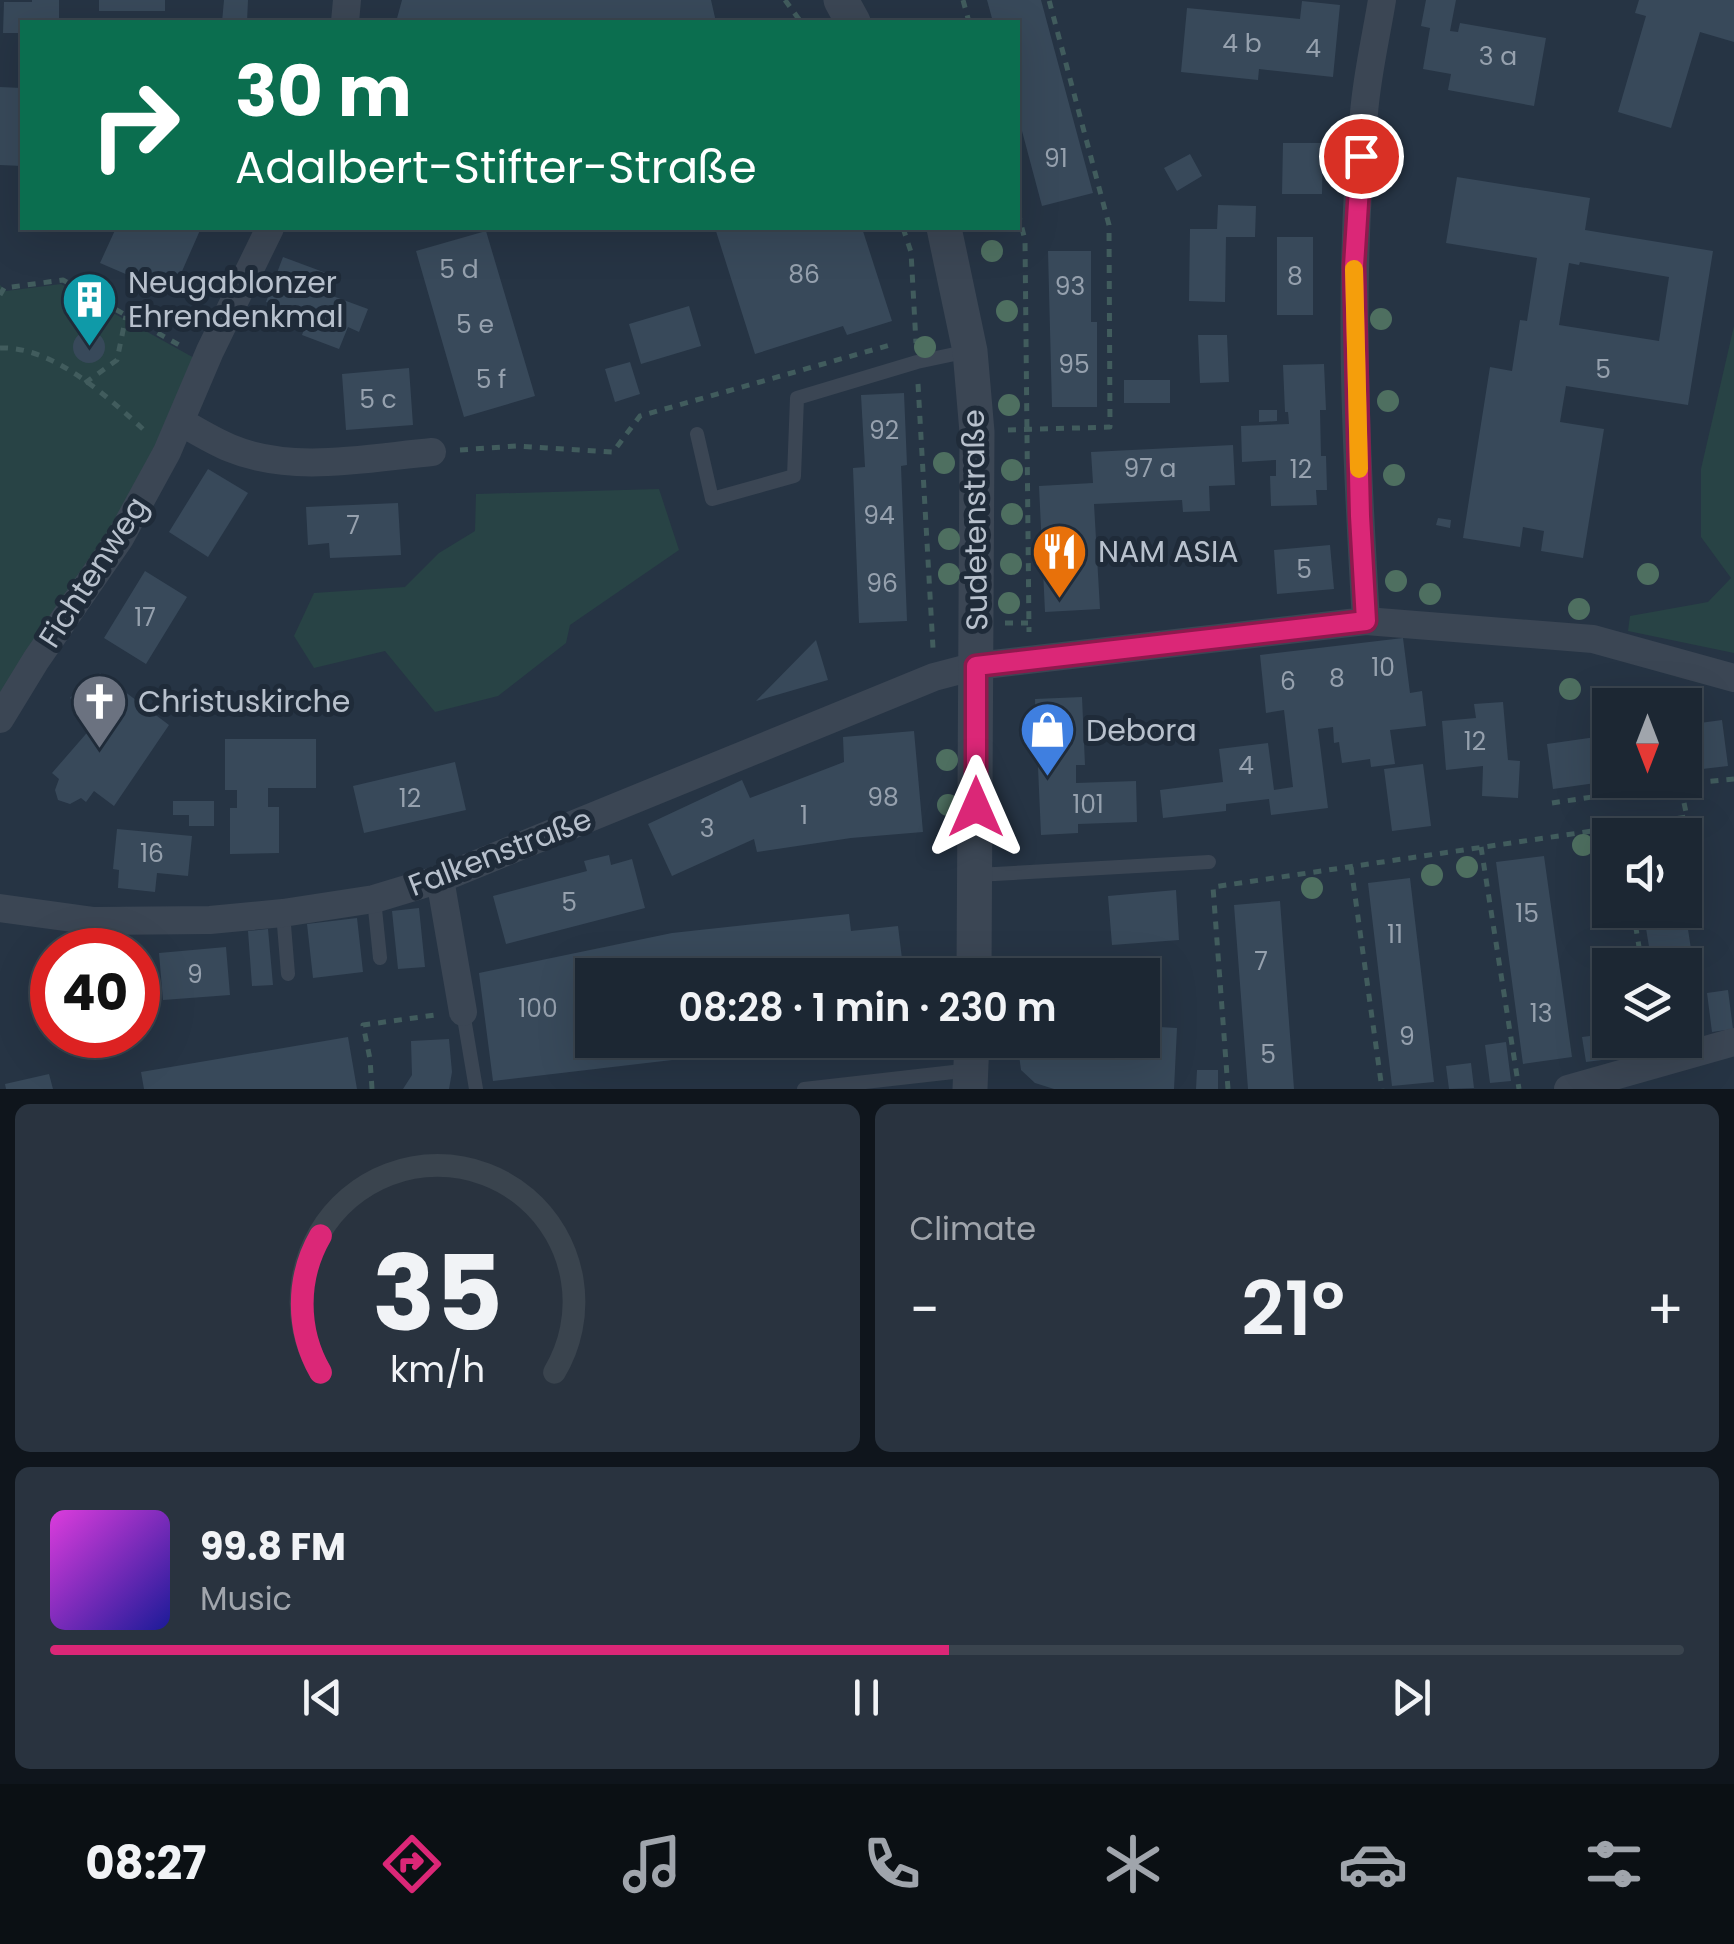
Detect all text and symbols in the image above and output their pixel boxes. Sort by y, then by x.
house number: 4 b [1222,26,1262,61]
house number: 4 [1305,31,1321,66]
house number: 3 a [1479,39,1517,74]
text: 30 m [235,42,412,141]
icon: right [70,60,200,190]
pin [1319,114,1404,199]
icon: arrive [1334,129,1389,184]
text: Adalbert-Stifter-Straße [235,136,757,199]
house number: 91 [1044,141,1068,176]
house number: 5 d [439,252,479,287]
house number: 86 [788,257,820,292]
house number: 8 [1287,259,1303,294]
place label: Neugablonzer Ehrendenkmal [128,261,344,338]
building icon: Neugablonzer Ehrendenkmal [59,269,119,348]
house number: 93 [1055,269,1085,304]
house number: 5 e [456,307,494,342]
house number: 95 [1058,347,1090,382]
house number: 5 [1595,352,1611,387]
house number: 5 f [476,362,506,397]
house number: 5 c [359,382,397,417]
street label: Sudetenstraße [952,409,998,631]
house number: 92 [869,413,899,448]
house number: 97 a [1124,451,1176,486]
house number: 12 [1290,452,1312,487]
street label: Fichtenweg [28,488,158,656]
house number: 94 [863,498,895,533]
house number: 7 [346,508,360,543]
restaurant icon: NAM ASIA [1029,521,1089,600]
place label: NAM ASIA [1098,530,1239,573]
house number: 5 [1296,552,1312,587]
house number: 96 [866,566,898,601]
house number: 17 [134,600,156,635]
house number: 10 [1371,650,1395,685]
house number: 8 [1329,661,1345,696]
house number: 6 [1280,664,1296,699]
church icon: Christuskirche [69,671,129,750]
place label: Christuskirche [138,680,350,723]
north arrow [1592,688,1702,798]
map controls [1592,688,1702,1058]
shop icon: Debora [1017,700,1077,779]
place label: Debora [1086,709,1197,752]
house number: 12 [1464,724,1486,759]
house number: 4 [1238,748,1254,783]
position arrow [924,755,1028,859]
house number: 98 [867,780,899,815]
house number: 12 [399,781,421,816]
house number: 101 [1072,787,1104,822]
street label: Falkenstraße [402,797,598,907]
house number: 1 [800,798,808,833]
house number: 3 [700,811,714,846]
button: sound [1592,818,1702,928]
house number: 16 [140,836,164,871]
house number: 5 [561,885,577,920]
house number: 15 [1515,896,1539,931]
house number: 11 [1387,917,1403,952]
speed limit sign: 40 [30,928,160,1058]
house number: 7 [1254,944,1268,979]
button: layers [1592,948,1702,1058]
house number: 9 [187,957,203,992]
text: 08:28 · 1 min · 230 m [678,981,1057,1034]
house number: 100 [518,991,558,1026]
house number: 13 [1530,996,1552,1031]
house number: 9 [1399,1019,1415,1054]
house number: 5 [1260,1037,1276,1072]
text: Climate [910,1206,1036,1251]
text: 35 [372,1221,503,1366]
text: 21° [1241,1256,1345,1361]
text: − [910,1271,940,1348]
text: + [1646,1271,1684,1348]
text: km/h [390,1344,485,1395]
text: 99.8 FM [200,1520,346,1573]
text: Music [200,1576,292,1621]
icon: previous [295,1670,350,1725]
icon: pause [839,1670,894,1725]
icon: next [1384,1670,1439,1725]
icon: directions [377,1829,447,1899]
icon: music [617,1829,687,1899]
icon: phone [857,1829,927,1899]
icon: climate [1098,1829,1168,1899]
icon: car [1338,1829,1408,1899]
icon: filters [1579,1829,1649,1899]
text: 08:27 [85,1832,206,1895]

